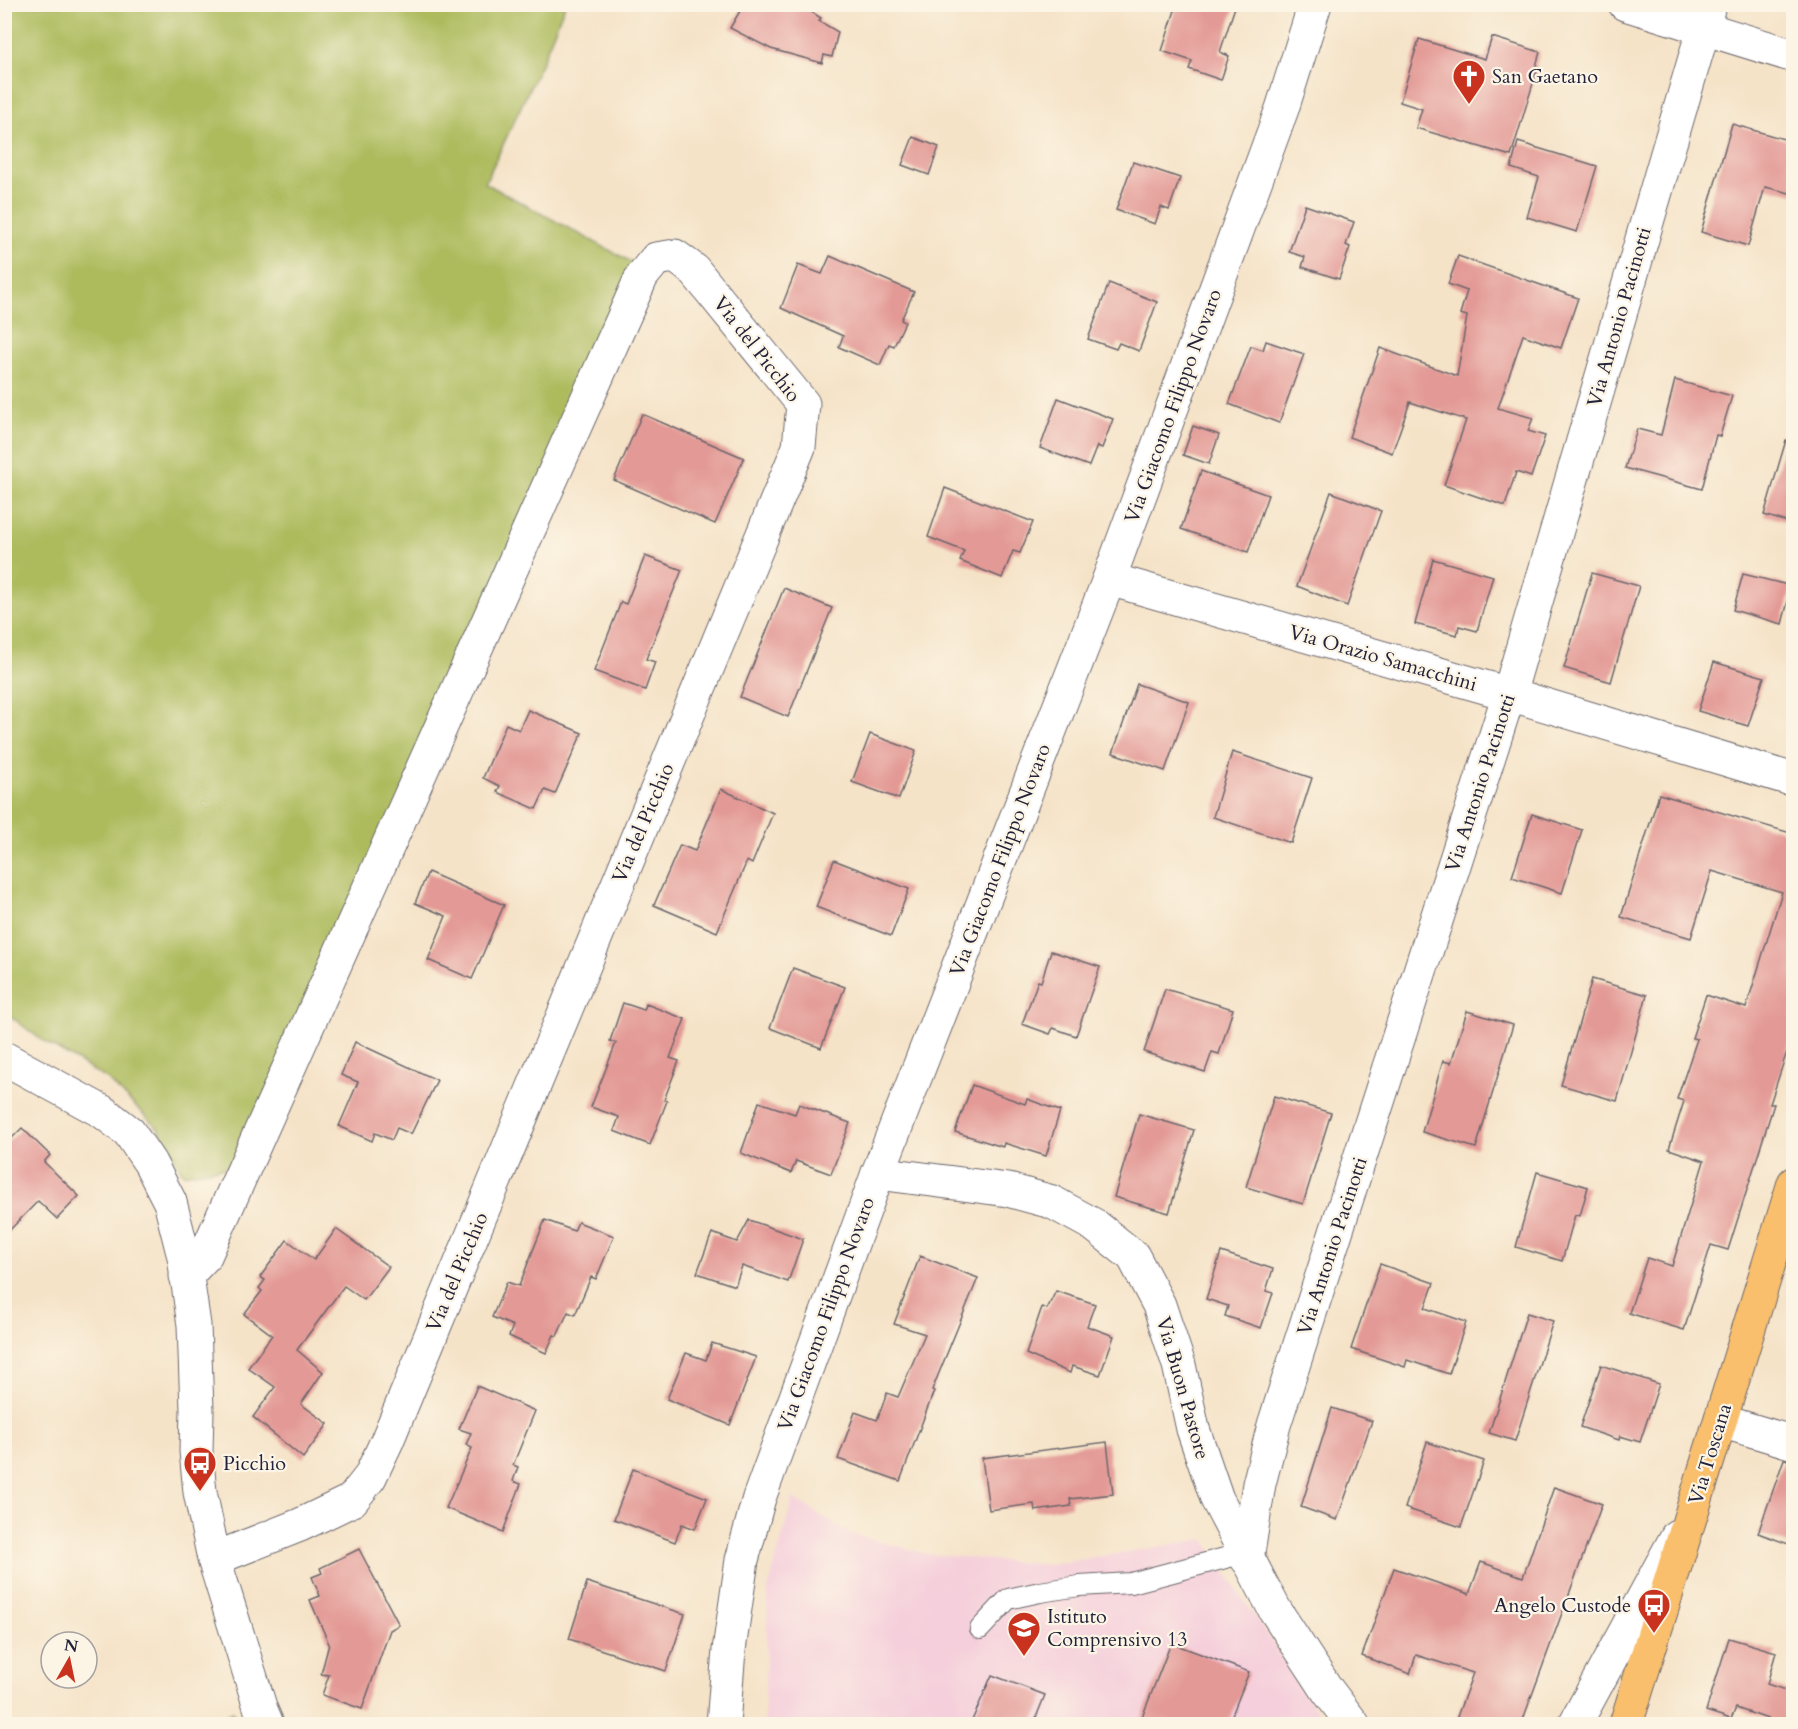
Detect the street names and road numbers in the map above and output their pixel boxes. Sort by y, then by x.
street label: Via Antonio Pacinotti [1580,224,1658,410]
street label: Via Giacomo Filippo Novaro [1118,285,1228,527]
street label: Via del Picchio [707,290,807,408]
street label: Via Orazio Samacchini [1286,618,1480,698]
street label: Via Antonio Pacinotti [1438,690,1522,876]
street label: Via Giacomo Filippo Novaro [943,740,1057,980]
street label: Via del Picchio [606,759,680,887]
street label: Via Antonio Pacinotti [1290,1153,1374,1339]
street label: Via Giacomo Filippo Novaro [771,1193,881,1435]
street label: Via del Picchio [420,1208,494,1336]
street label: Via Buon Pastore [1150,1314,1216,1462]
street label: Via Toscana [1682,1400,1738,1508]

